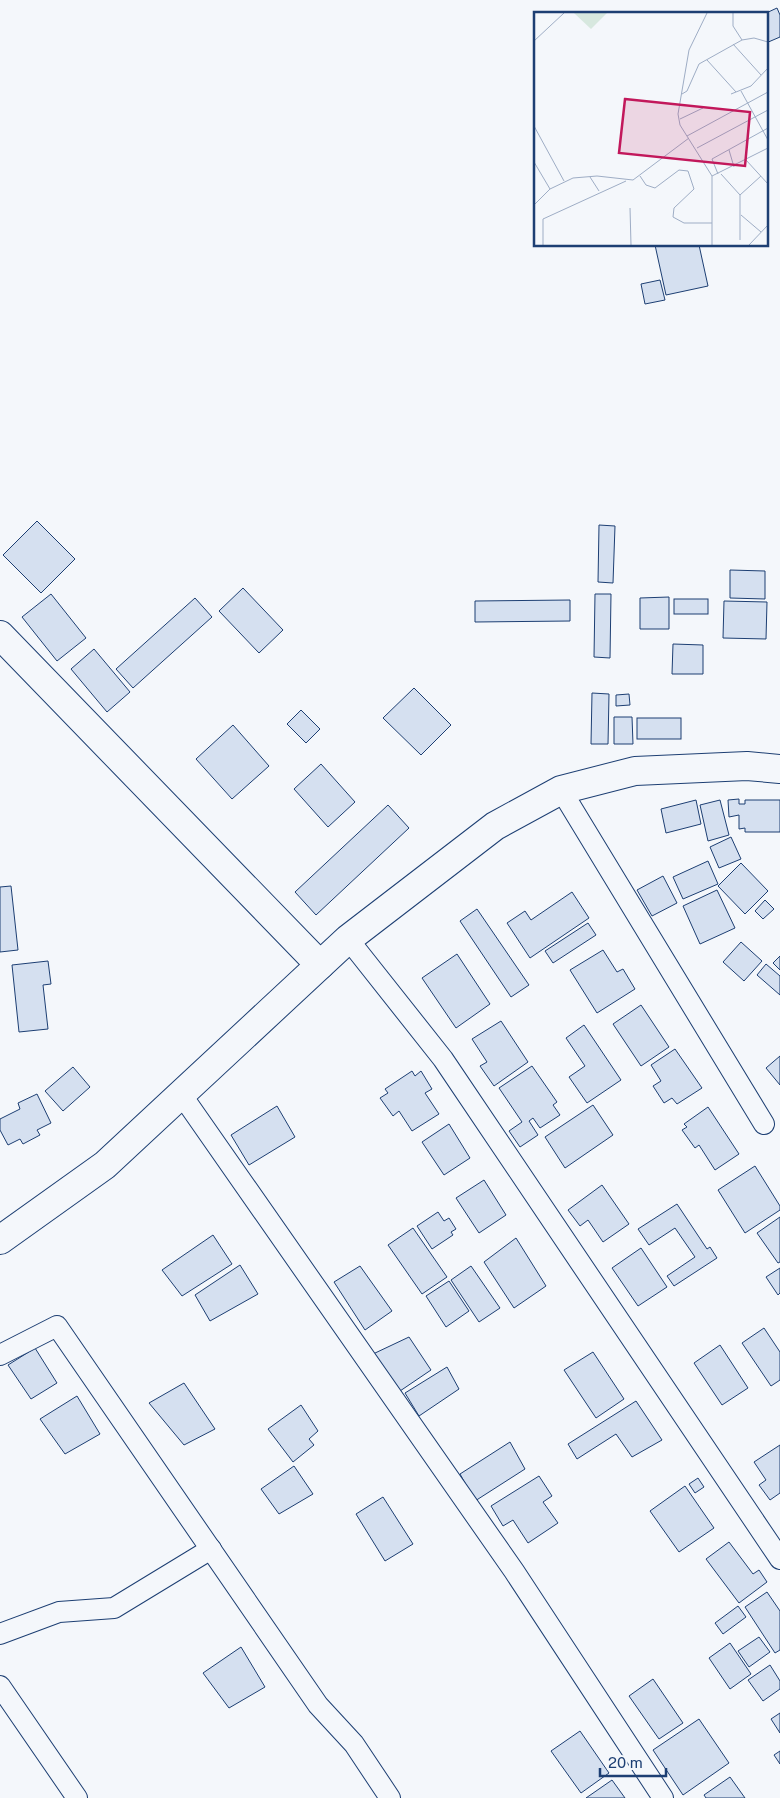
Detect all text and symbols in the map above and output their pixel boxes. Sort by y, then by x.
inset map [534,12,768,246]
scale bar [600,1746,666,1778]
text: 20 m [608,1754,643,1771]

